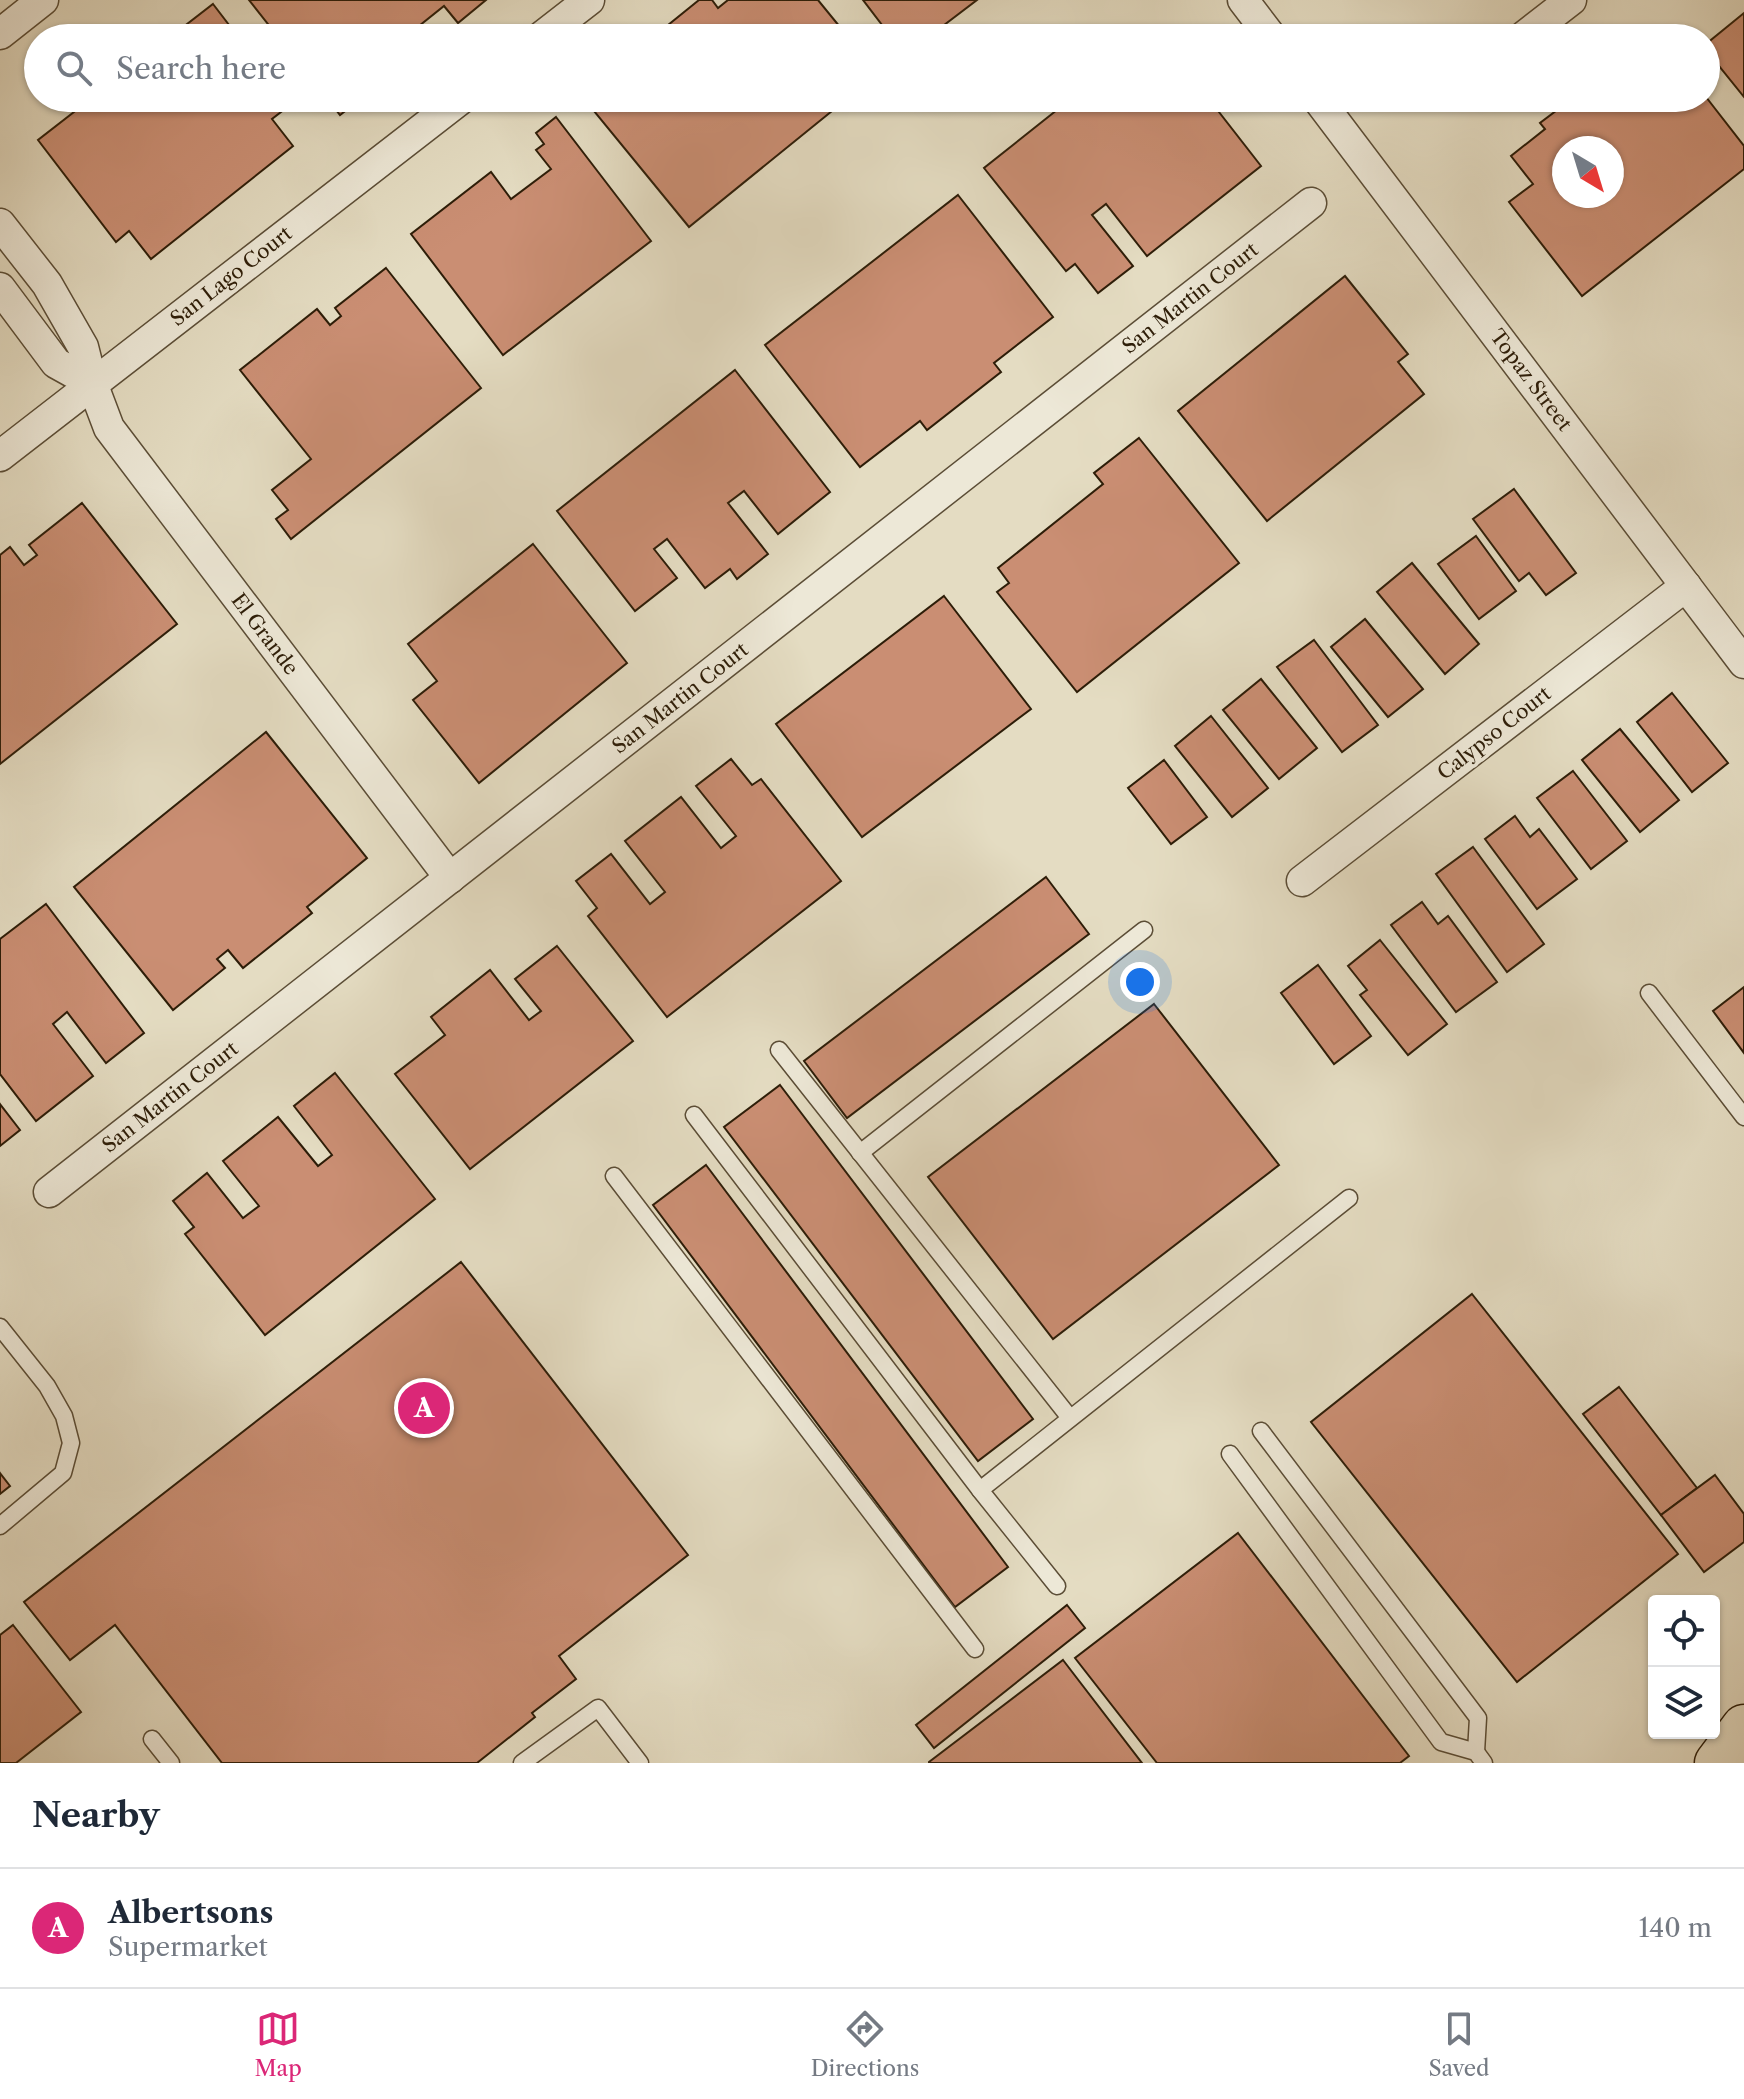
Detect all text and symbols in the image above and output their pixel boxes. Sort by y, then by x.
search box [24,24,1720,112]
icon: search [52,46,96,90]
text: Search here [116,50,286,87]
north arrow [1552,136,1624,208]
street label: San Lago Court [166,221,296,331]
street label: San Martin Court [1117,238,1263,358]
street label: Topaz Street [1485,325,1577,435]
street label: El Grande [227,588,303,680]
street label: San Martin Court [607,638,753,758]
street label: Calypso Court [1433,681,1555,785]
your location [1120,962,1160,1002]
street label: San Martin Court [97,1037,243,1157]
pin: A [398,1378,450,1438]
map controls [1648,1595,1720,1739]
button: locate [1648,1595,1720,1667]
button: layers [1648,1667,1720,1739]
text: Nearby [32,1794,160,1836]
text: Albertsons [108,1894,273,1931]
text: A [48,1912,68,1944]
text: 140 m [1638,1912,1712,1944]
text: Supermarket [108,1931,268,1963]
tab: Map [254,2007,302,2082]
tab: Directions [811,2007,919,2082]
tab: Saved [1428,2007,1489,2082]

